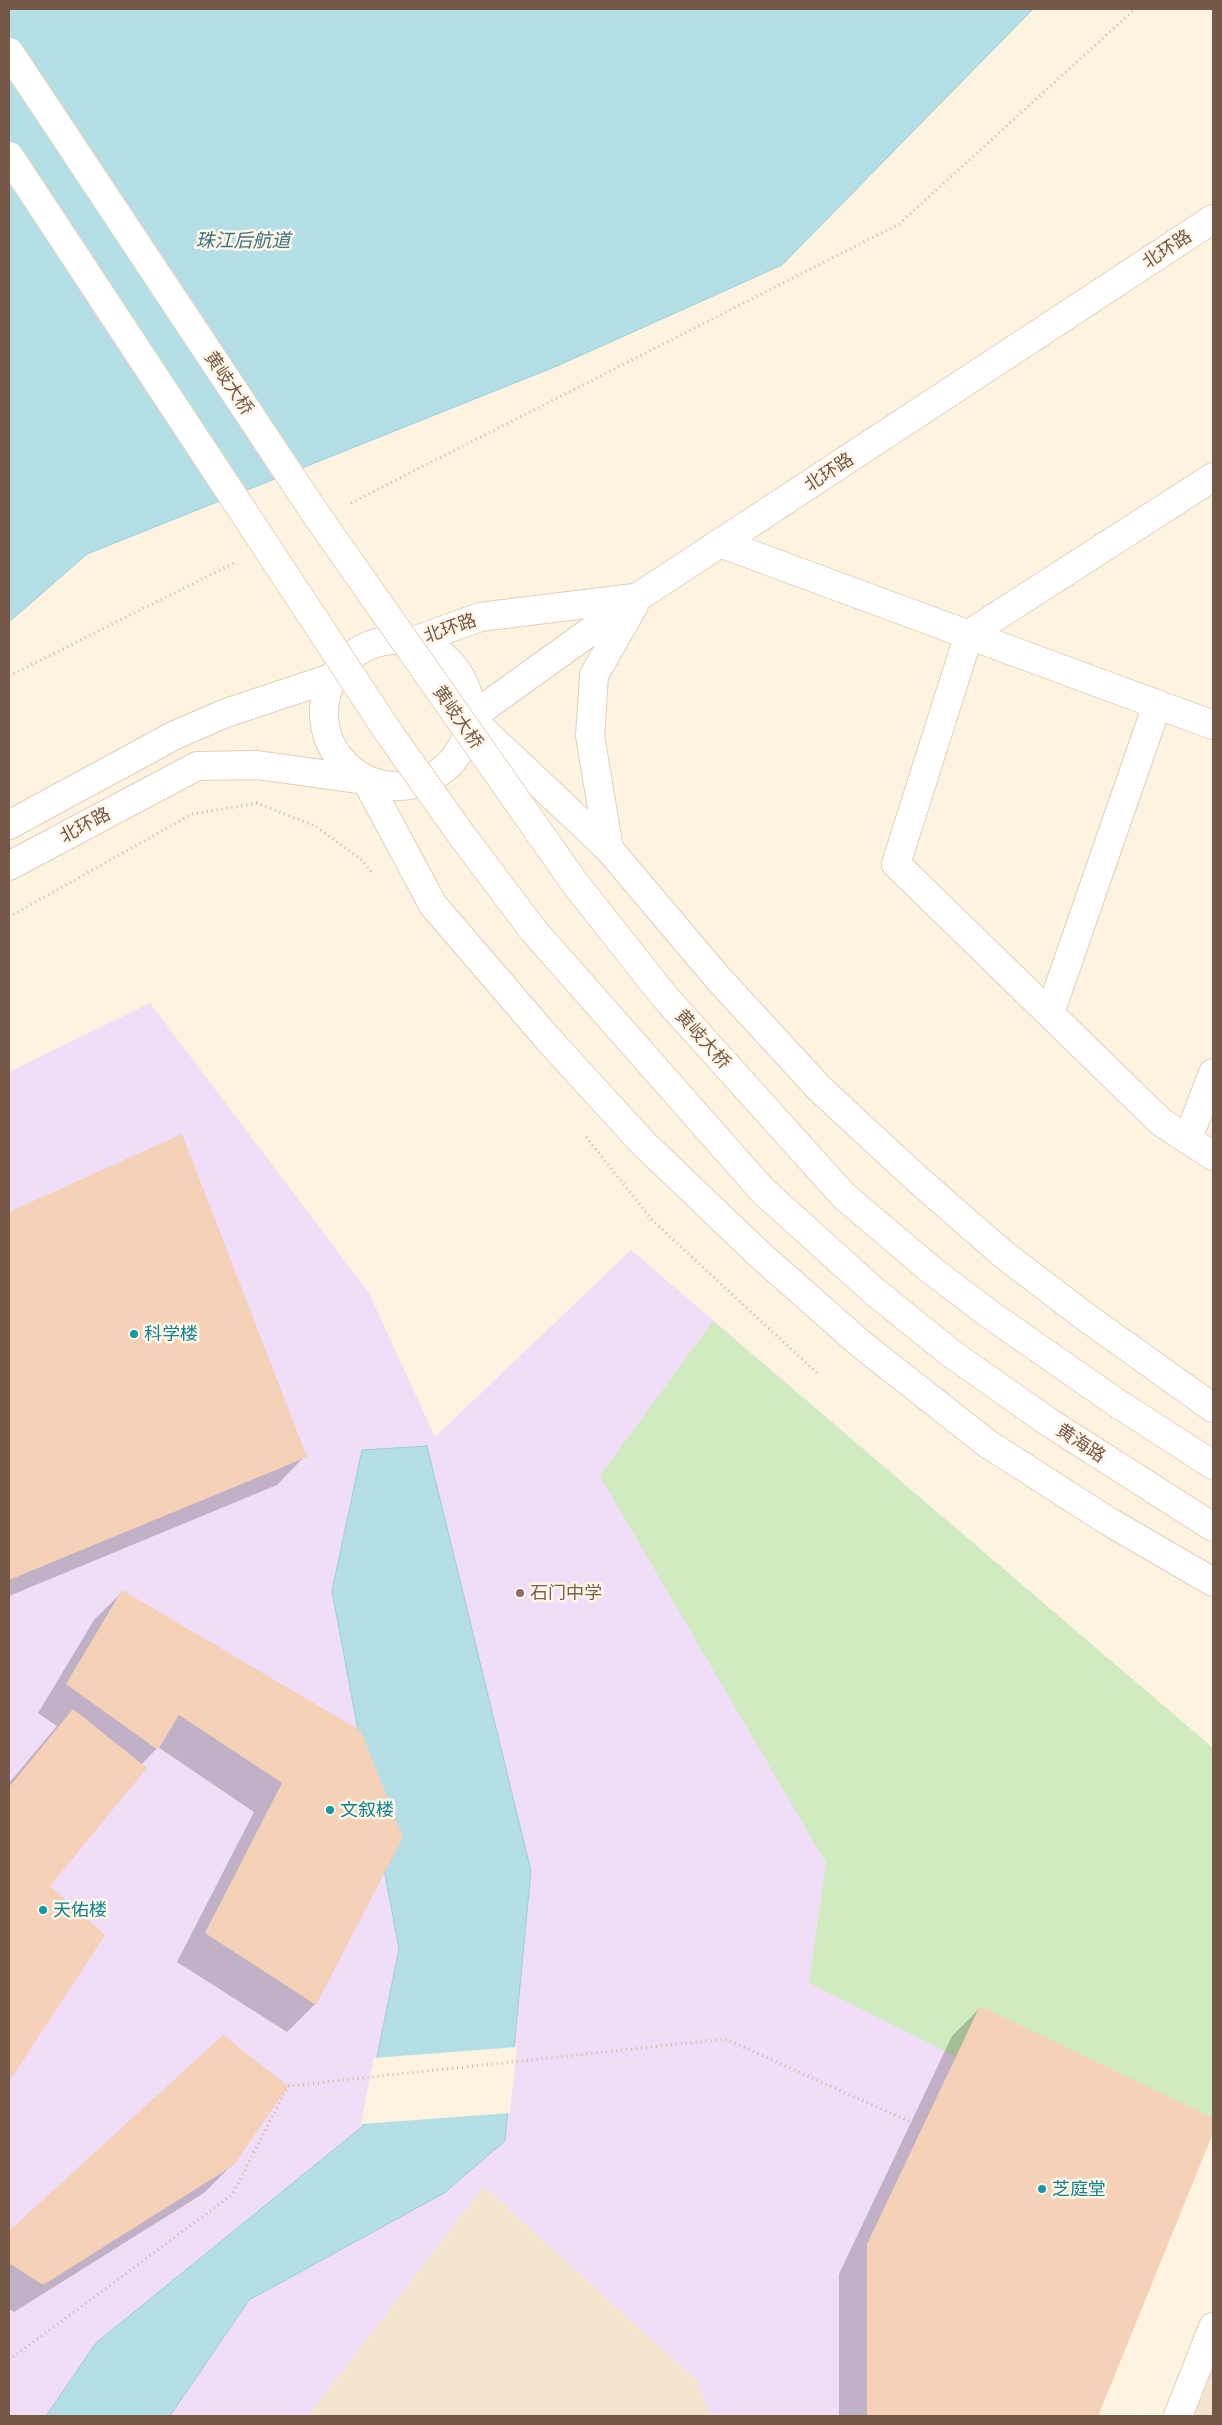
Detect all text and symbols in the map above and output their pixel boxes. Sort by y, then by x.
street label: 北环路 [1138,225,1196,273]
water label: 珠江后航道 [196,230,290,252]
street label: 黄岐大桥 [200,347,258,419]
street label: 北环路 [800,448,858,496]
street label: 北环路 [421,609,479,647]
street label: 黄岐大桥 [429,681,487,753]
street label: 北环路 [56,803,114,847]
street label: 黄岐大桥 [671,1005,735,1073]
place label: 科学楼 [144,1323,198,1345]
marker: 科学楼 [128,1328,140,1340]
street label: 黄海路 [1052,1419,1110,1467]
place label: 石门中学 [530,1582,602,1604]
marker: 石门中学 [514,1587,526,1599]
place label: 文叙楼 [340,1799,394,1821]
marker: 文叙楼 [324,1804,336,1816]
place label: 天佑楼 [53,1899,107,1921]
marker: 天佑楼 [37,1904,49,1916]
place label: 芝庭堂 [1052,2178,1106,2200]
marker: 芝庭堂 [1036,2183,1048,2195]

